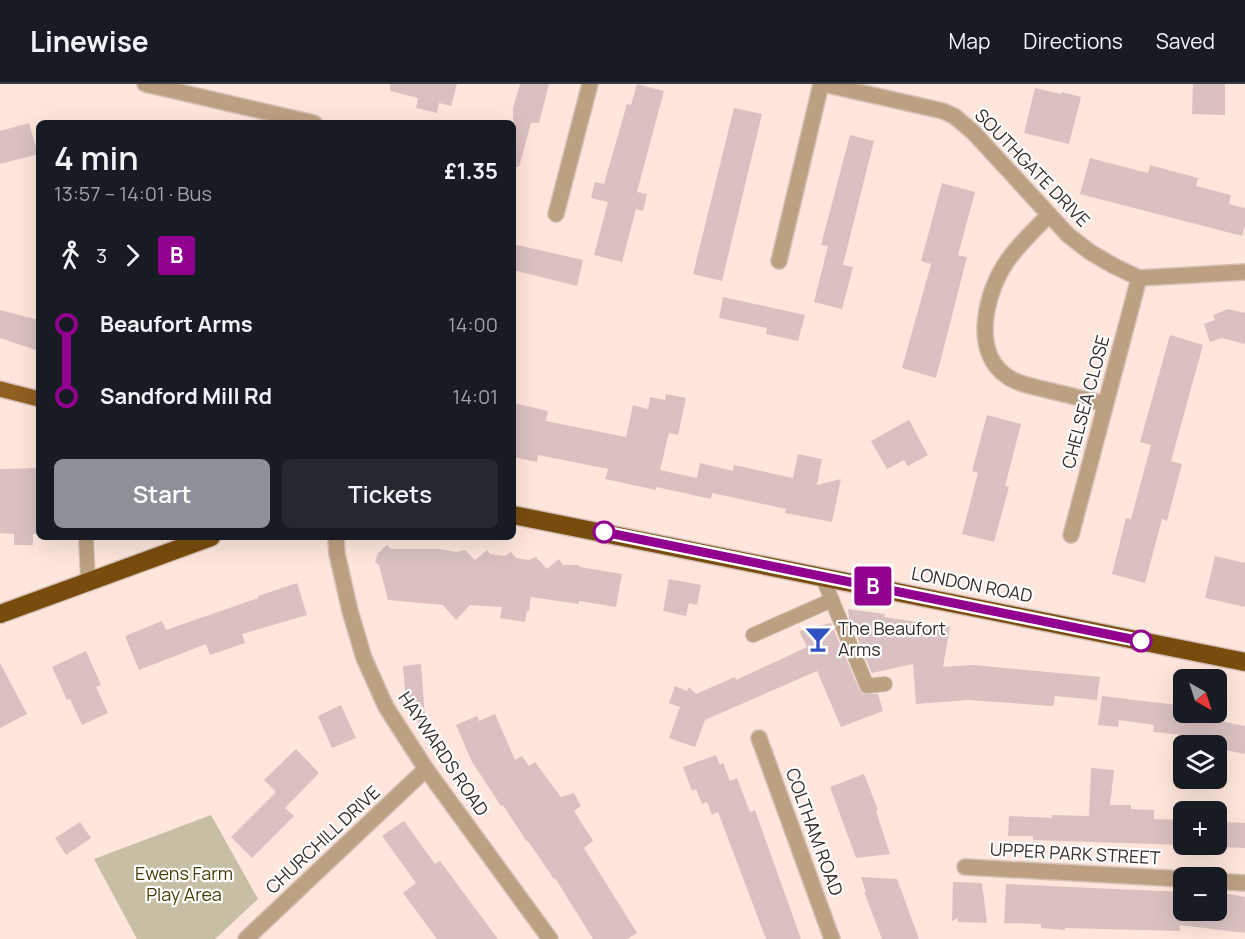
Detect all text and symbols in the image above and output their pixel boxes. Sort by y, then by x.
text: Linewise [30,22,149,60]
text: Map [949,27,990,55]
text: Directions [1023,27,1123,55]
text: Saved [1156,27,1215,55]
street label: SOUTHGATE DRIVE [970,103,1095,232]
text: 4 min [54,135,139,180]
text: £1.35 [444,156,498,186]
text: 13:57 – 14:01 · Bus [54,180,212,207]
icon: walk [54,239,87,272]
icon: forward [116,239,149,272]
text: B [170,241,183,269]
text: 3 [96,242,107,269]
text: Beaufort Arms [100,309,253,339]
text: 14:00 [448,311,498,338]
street label: CHELSEA CLOSE [1056,332,1114,471]
text: Sandford Mill Rd [100,381,272,411]
text: 14:01 [452,383,498,410]
button: Start [54,459,270,528]
button: Tickets [282,459,498,528]
unlabelled marker [593,521,615,543]
street label: LONDON ROAD [910,561,1035,608]
line badge: B [854,566,892,606]
text: B [866,572,880,600]
place label: The Beaufort Arms [838,616,946,661]
bar icon: The Beaufort Arms [803,624,833,654]
unlabelled marker [1130,630,1152,652]
north arrow [1173,669,1227,723]
map controls [1173,669,1227,921]
street label: HAYWARDS ROAD [393,687,494,820]
button: layers [1173,735,1227,789]
street label: COLTHAM ROAD [781,765,849,899]
street label: CHURCHILL DRIVE [260,780,385,899]
button: + [1173,801,1227,855]
street label: UPPER PARK STREET [989,837,1161,869]
park label: Ewens Farm Play Area [135,861,233,906]
button: − [1173,867,1227,921]

